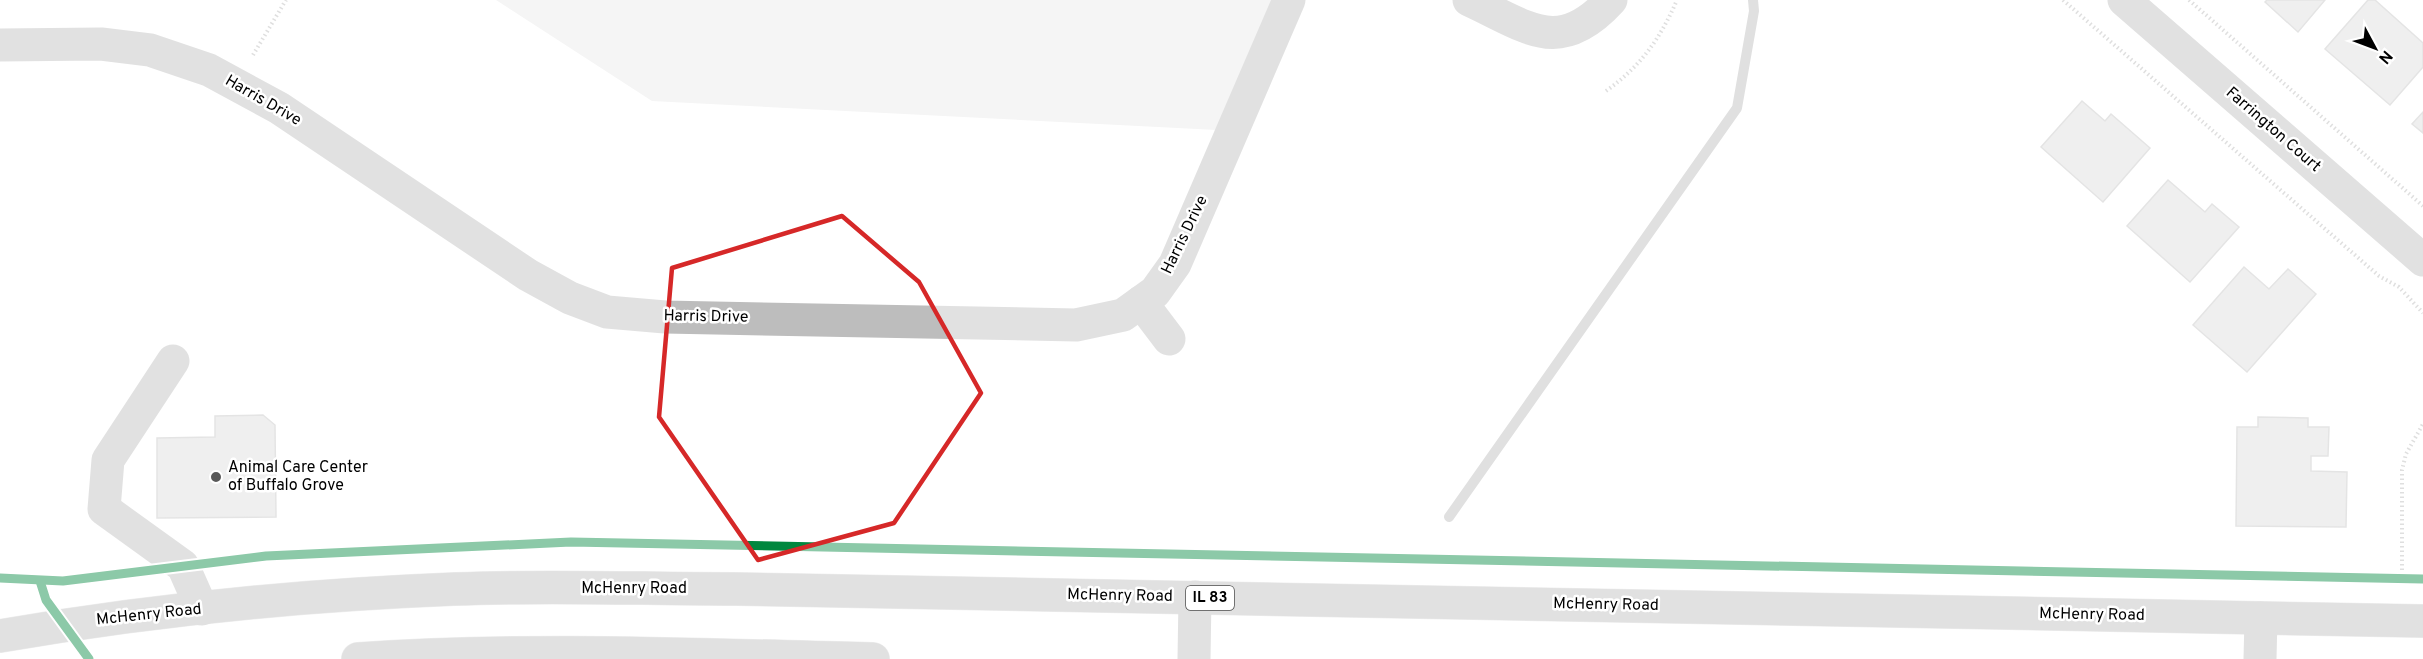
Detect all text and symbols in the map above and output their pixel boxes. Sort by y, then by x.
north arrow [2345,18,2405,78]
text: N [2373,46,2396,67]
street label: Harris Drive [221,71,305,131]
street label: Farrington Court [2221,83,2325,177]
street label: Harris Drive [1157,192,1213,278]
street label: Harris Drive [663,306,749,328]
place label: Animal Care Center of Buffalo Grove [228,458,368,496]
marker: Animal Care Center of Buffalo Grove [209,470,223,484]
street label: McHenry Road [581,579,687,599]
street label: McHenry Road [1067,585,1173,607]
road number: IL 83 [1186,586,1234,610]
street label: McHenry Road [1553,594,1659,616]
street label: McHenry Road [95,600,203,630]
street label: McHenry Road [2039,604,2145,626]

